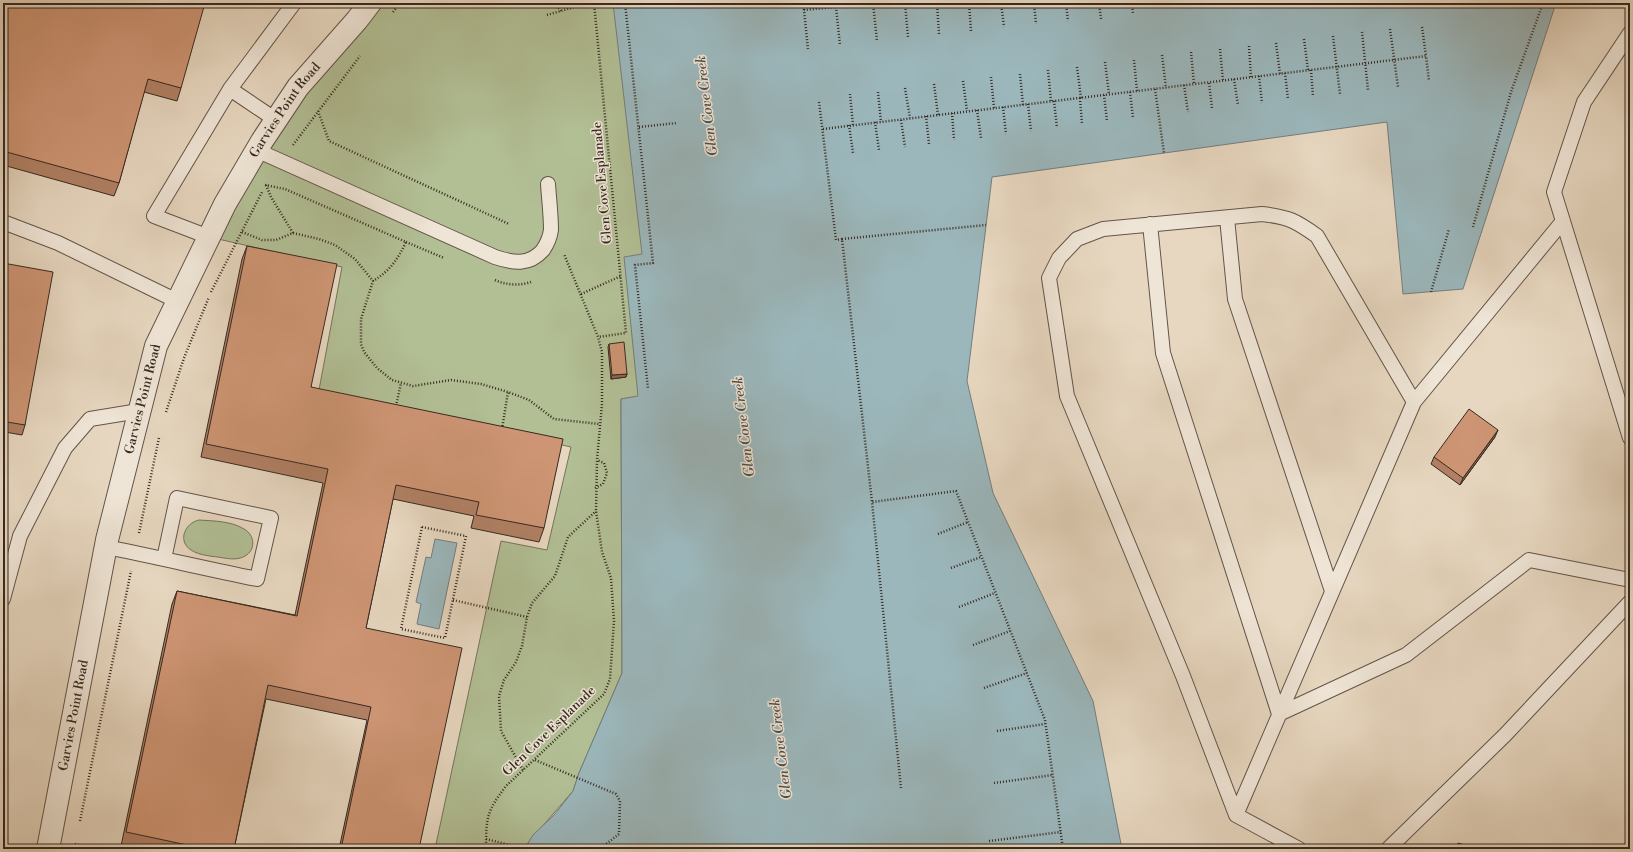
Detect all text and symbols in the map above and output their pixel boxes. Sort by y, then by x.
water label: Glen Cove Creek [692,55,722,157]
street label: Garvies Point Road [246,59,324,161]
street label: Glen Cove Esplanade [589,121,615,245]
street label: Garvies Point Road [121,342,164,456]
water label: Glen Cove Creek [729,376,759,478]
street label: Garvies Point Road [55,658,92,772]
street label: Glen Cove Esplanade [499,682,599,779]
water label: Glen Cove Creek [766,698,796,800]

